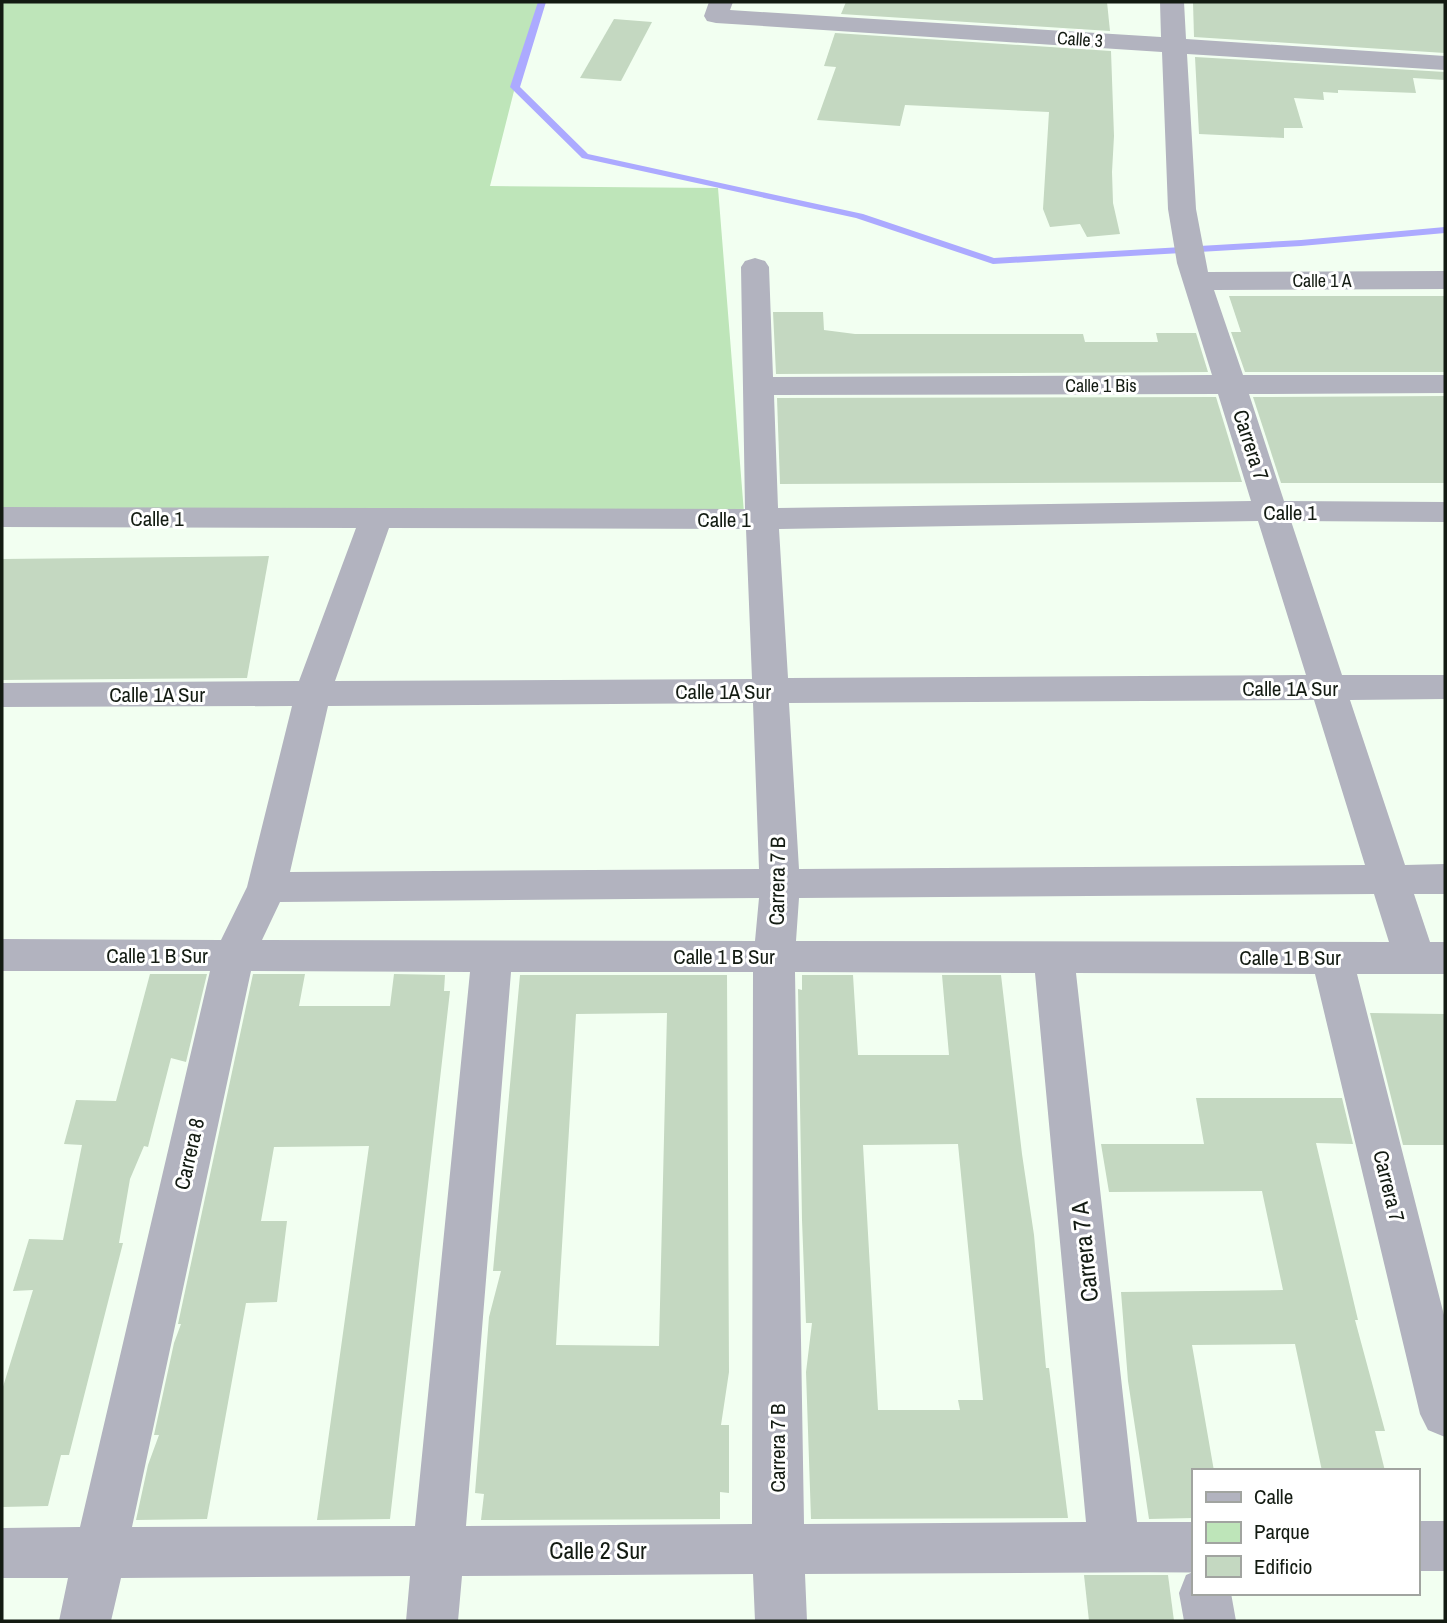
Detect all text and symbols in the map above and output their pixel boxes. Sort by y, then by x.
street label: Calle 3 [1056,25,1104,53]
street label: Calle 1 A [1292,268,1352,293]
street label: Calle 1 Bis [1065,373,1137,398]
street label: Carrera 7 [1226,406,1276,484]
street label: Calle 1 [1263,498,1317,527]
street label: Calle 1 [130,504,184,533]
street label: Calle 1 [697,505,751,534]
street label: Calle 1A Sur [1242,674,1338,703]
street label: Calle 1A Sur [675,677,771,706]
street label: Calle 1A Sur [109,680,205,709]
street label: Carrera 7 B [762,836,792,926]
street label: Calle 1 B Sur [106,941,208,970]
street label: Calle 1 B Sur [673,942,775,971]
street label: Calle 1 B Sur [1239,943,1341,972]
street label: Carrera 8 [167,1115,211,1193]
street label: Carrera 7 [1366,1147,1412,1225]
street label: Carrera 7 A [1063,1199,1105,1304]
street label: Carrera 7 B [763,1404,792,1493]
legend [1192,1469,1419,1595]
text: Calle [1254,1482,1293,1511]
text: Parque [1254,1517,1310,1546]
street label: Calle 2 Sur [549,1534,647,1566]
text: Edificio [1254,1552,1312,1581]

